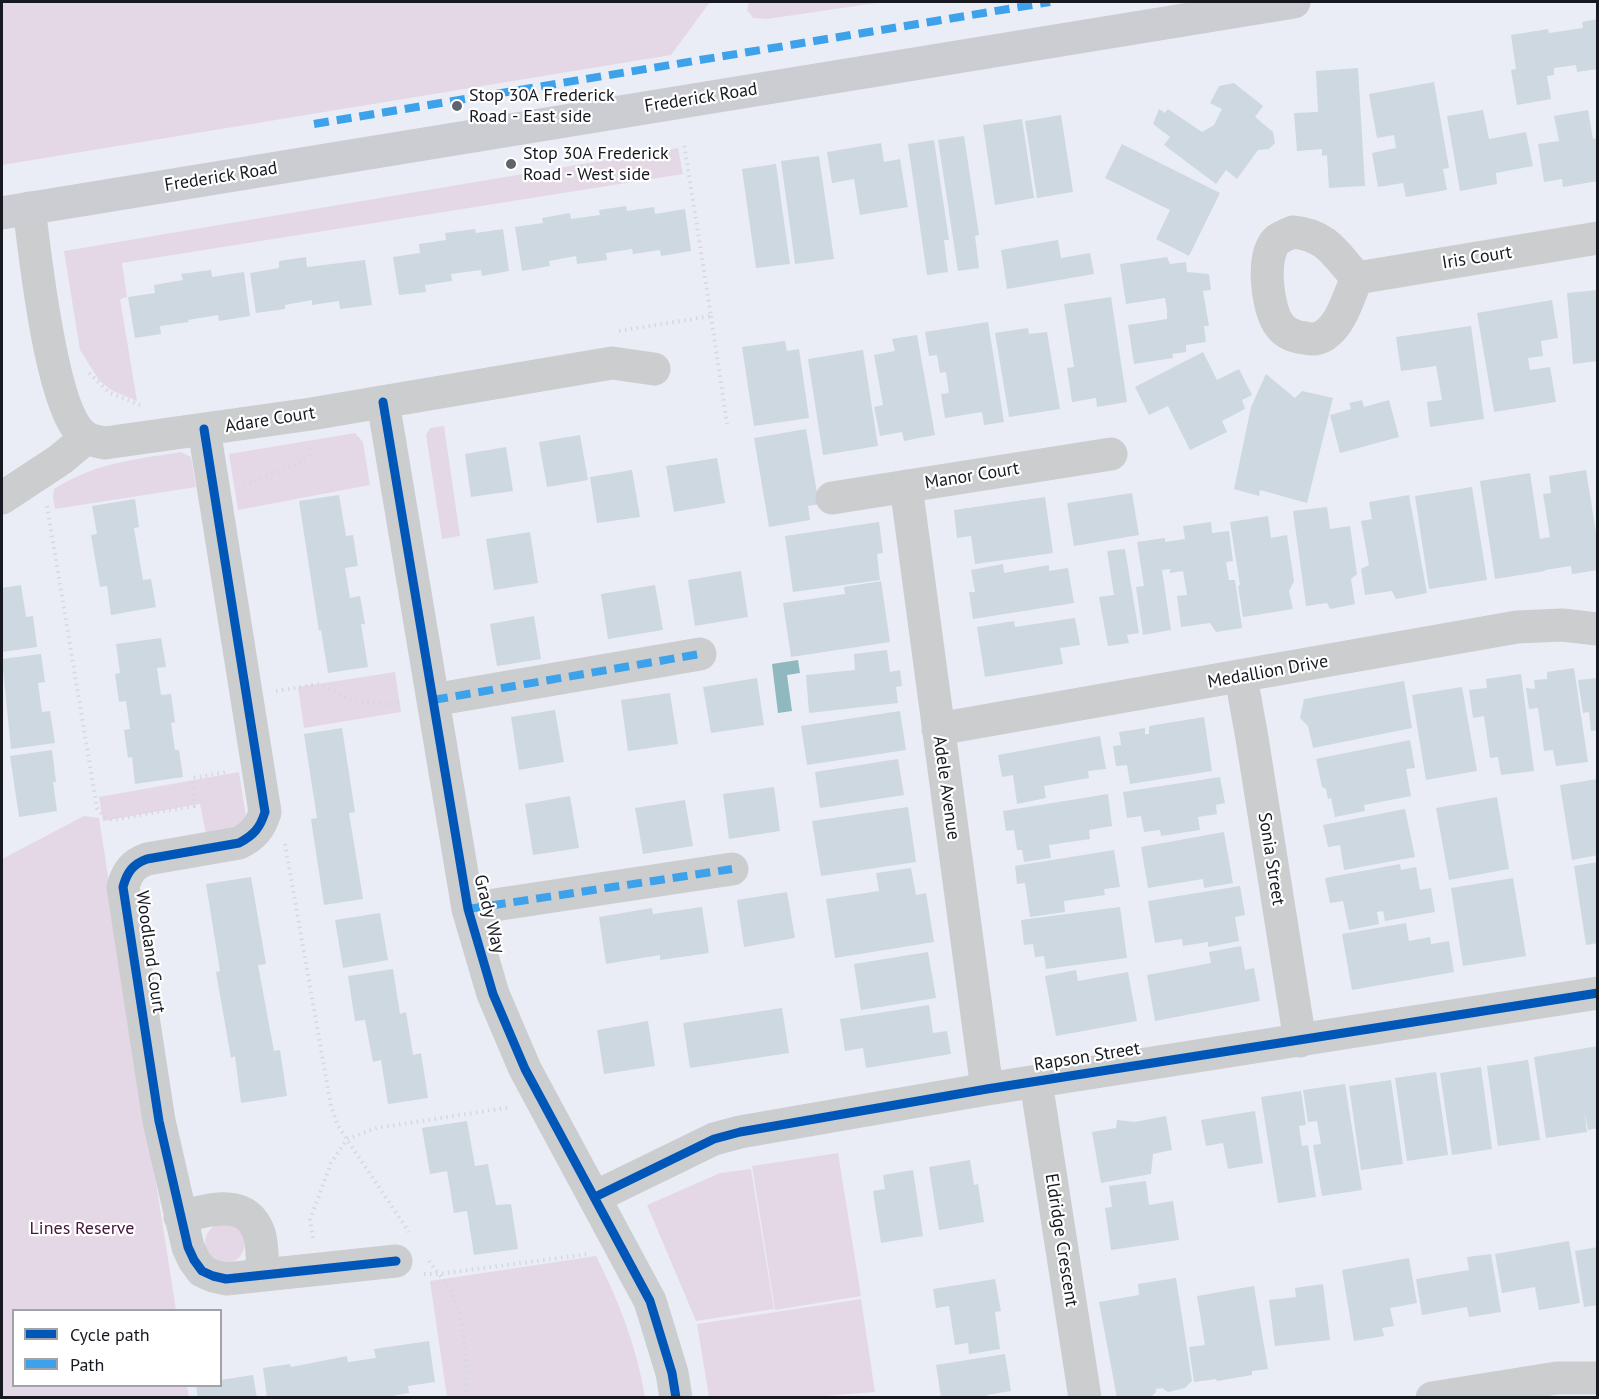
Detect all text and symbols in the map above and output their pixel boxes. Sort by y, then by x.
street label: Frederick Road [643,78,759,118]
place label: Stop 30A Frederick Road - East side [469,85,615,128]
marker: Stop 30A Frederick Road - East side [450,99,464,113]
place label: Stop 30A Frederick Road - West side [523,143,669,186]
street label: Frederick Road [163,157,279,197]
marker: Stop 30A Frederick Road - West side [504,157,518,171]
street label: Iris Court [1441,242,1513,274]
street label: Adare Court [223,402,317,438]
street label: Manor Court [923,458,1021,494]
street label: Medallion Drive [1206,651,1330,693]
street label: Adele Avenue [928,735,964,841]
street label: Sonia Street [1253,811,1289,907]
street label: Grady Way [469,872,509,956]
street label: Woodland Court [131,889,169,1015]
street label: Rapson Street [1032,1038,1142,1076]
street label: Eldridge Crescent [1040,1172,1082,1308]
park label: Lines Reserve [30,1218,134,1240]
legend [12,1309,222,1387]
text: Cycle path [70,1323,150,1346]
text: Path [70,1353,104,1376]

